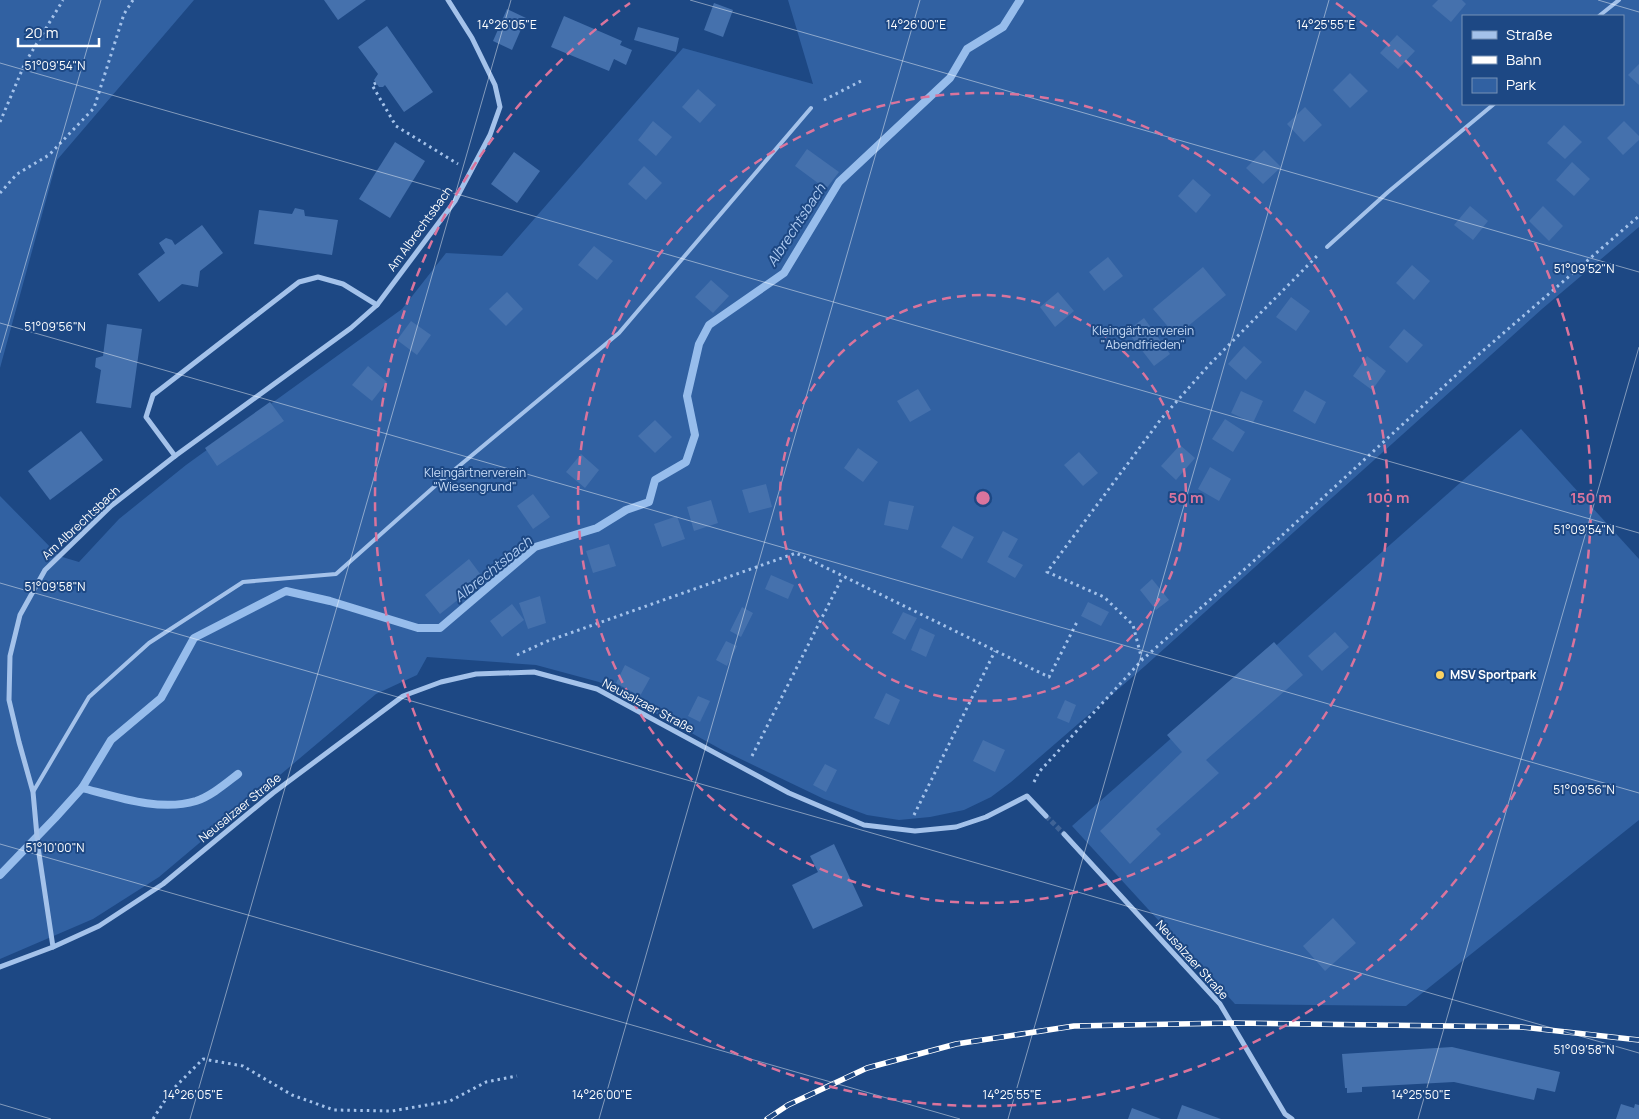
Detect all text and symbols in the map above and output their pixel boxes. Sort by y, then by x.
scale bar [18,15,99,47]
legend [1462,15,1624,105]
text: 14°26'05"E [477,16,537,33]
text: 14°26'00"E [886,16,946,33]
text: 14°25'55"E [1297,16,1356,33]
text: 20 m [25,22,58,43]
text: Straße [1506,24,1553,45]
text: Bahn [1506,49,1541,70]
text: 51°09'54"N [25,57,85,74]
text: Park [1506,74,1536,95]
water label: Albrechtsbach [762,179,830,270]
street label: Am Albrechtsbach [383,183,456,275]
text: 51°09'52"N [1554,260,1614,277]
text: 51°09'56"N [24,318,86,335]
park label: Kleingärtnerverein "Abendfrieden" [1092,322,1194,353]
park label: Kleingärtnerverein "Wiesengrund" [424,464,526,495]
street label: Am Albrechtsbach [38,482,124,563]
text: 50 m [1168,487,1204,508]
text: 100 m [1367,487,1409,508]
text: 150 m [1570,487,1612,508]
centre of rings [974,489,992,507]
text: 51°09'54"N [1554,521,1614,538]
water label: Albrechtsbach [450,531,536,606]
text: 51°09'58"N [24,578,86,595]
place label: MSV Sportpark [1450,666,1537,683]
marker: MSV Sportpark [1434,669,1446,681]
street label: Neusalzaer Straße [599,674,697,737]
street label: Neusalzaer Straße [195,769,285,846]
text: 51°09'56"N [1553,781,1615,798]
text: 51°10'00"N [25,839,85,856]
street label: Neusalzaer Straße [1152,916,1233,1003]
text: 51°09'58"N [1553,1041,1615,1058]
text: 14°26'05"E [163,1086,223,1103]
text: 14°26'00"E [572,1086,632,1103]
text: 14°25'55"E [983,1086,1042,1103]
text: 14°25'50"E [1391,1086,1451,1103]

